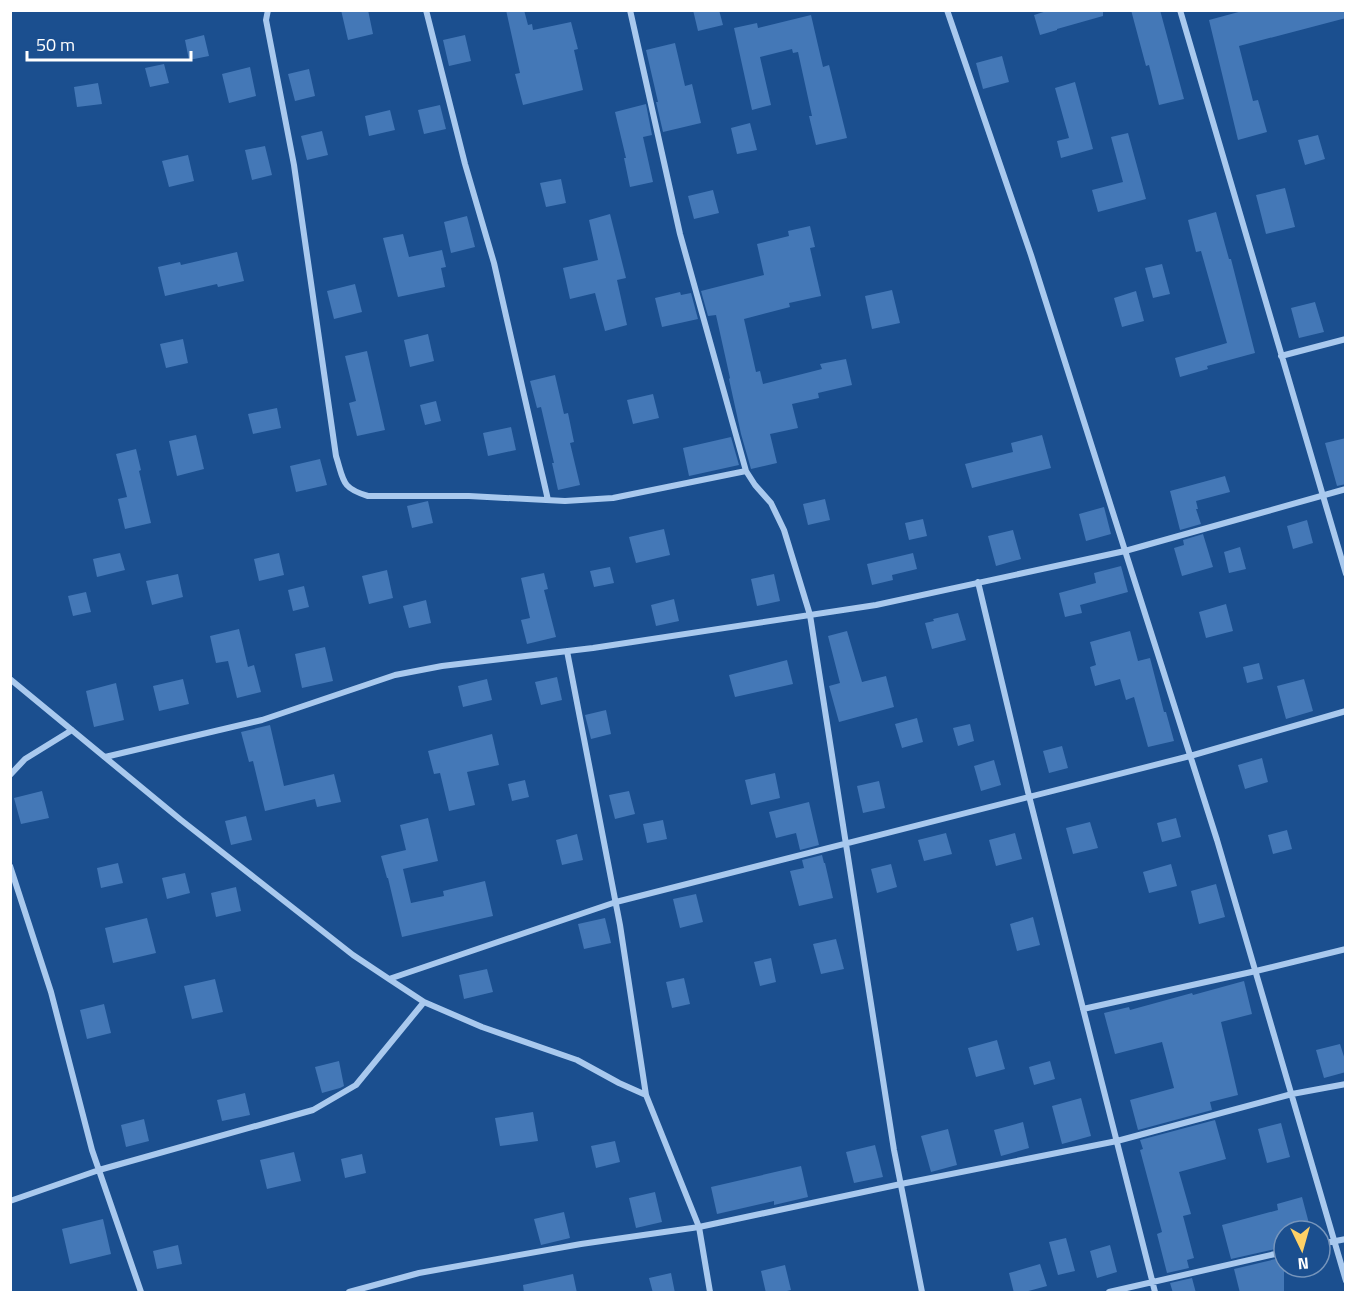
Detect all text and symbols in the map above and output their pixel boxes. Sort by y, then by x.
scale bar [27,24,190,62]
text: 50 m [36,31,75,58]
north arrow [1272,1219,1332,1279]
text: N [1297,1252,1310,1276]

